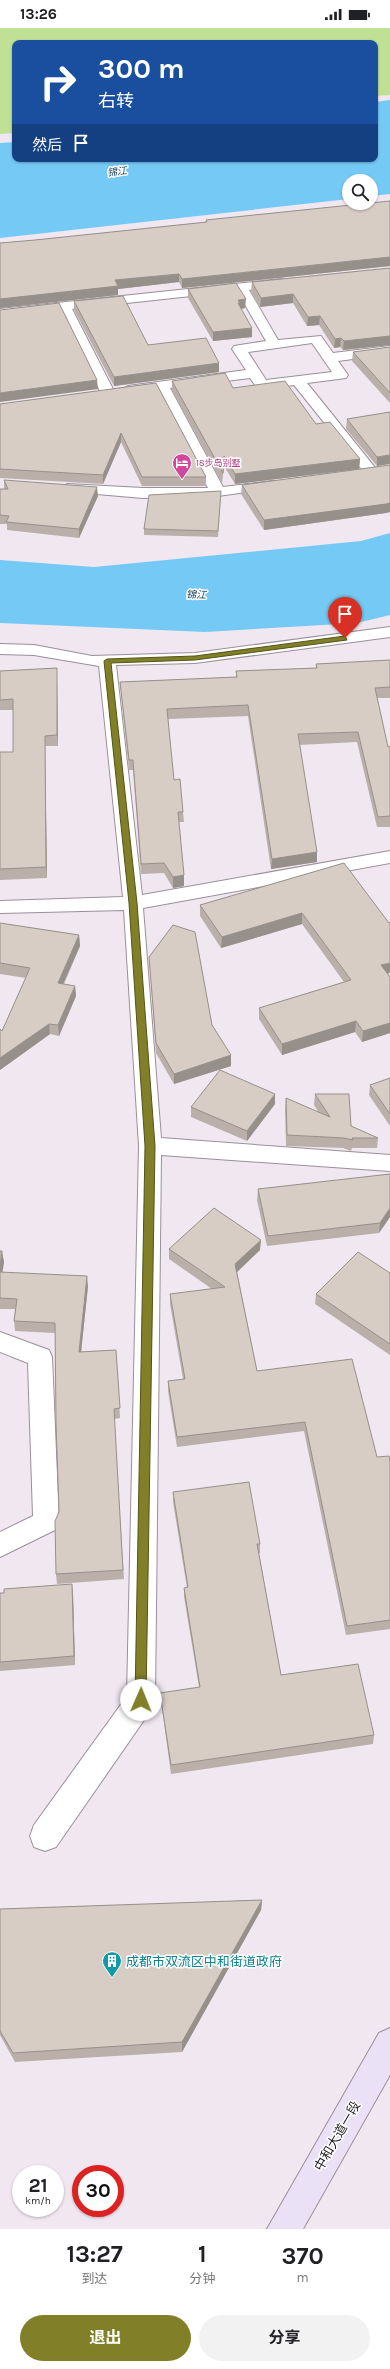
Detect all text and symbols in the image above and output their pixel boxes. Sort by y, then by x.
text: 13:26 [20,5,57,23]
text: 300 m [98,52,185,85]
icon: right [32,56,84,108]
text: 右转 [98,90,134,112]
icon: arrive [70,132,92,154]
text: 然后 [32,136,62,154]
water label: 锦江 [106,165,129,179]
map controls [342,174,378,210]
button: search [342,174,378,210]
hotel icon: 18步岛别墅 [171,452,193,480]
place label: 18步岛别墅 [196,458,241,468]
water label: 锦江 [186,589,207,601]
pin [328,597,362,638]
icon: arrive [334,603,356,625]
position arrow [120,1679,162,1721]
building icon: 成都市双流区中和街道政府 [101,1950,123,1978]
place label: 成都市双流区中和街道政府 [126,1954,282,1969]
street label: 中和大道一段 [311,2098,363,2174]
speed limit sign: 30 [72,2165,124,2217]
text: 21 [28,2174,48,2197]
text: km/h [25,2195,51,2207]
text: 13:27 [66,2240,123,2268]
text: 1 [198,2240,206,2268]
text: 370 [282,2242,324,2270]
text: m [297,2270,309,2285]
text: 到达 [82,2271,108,2286]
text: 分钟 [189,2271,215,2286]
button: 退出 [20,2315,191,2361]
button: 分享 [199,2315,370,2361]

